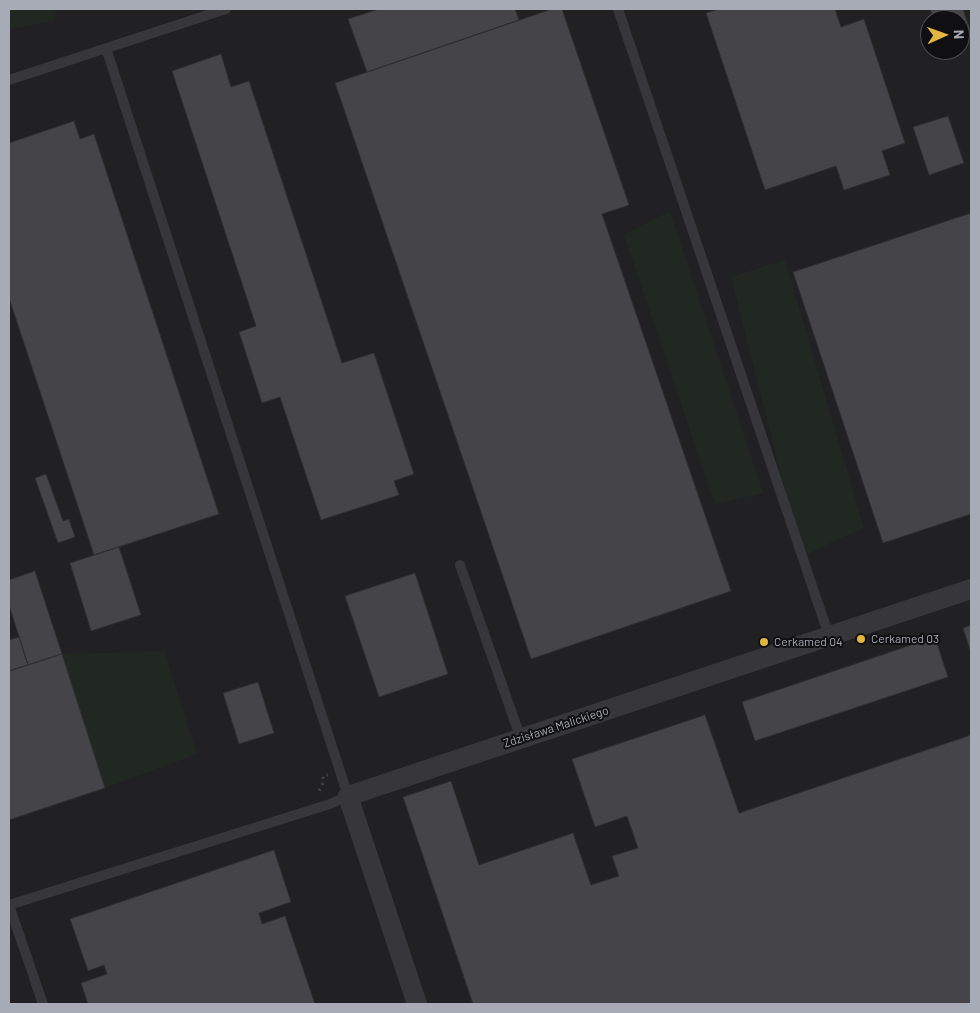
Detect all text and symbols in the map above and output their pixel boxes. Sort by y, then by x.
north arrow [920,10,970,60]
text: N [951,30,968,39]
place label: Cerkamed 03 [871,632,939,646]
marker: Cerkamed 03 [855,633,867,645]
place label: Cerkamed 04 [774,635,843,649]
marker: Cerkamed 04 [758,636,770,648]
street label: Zdzisława Malickiego [502,703,610,751]

